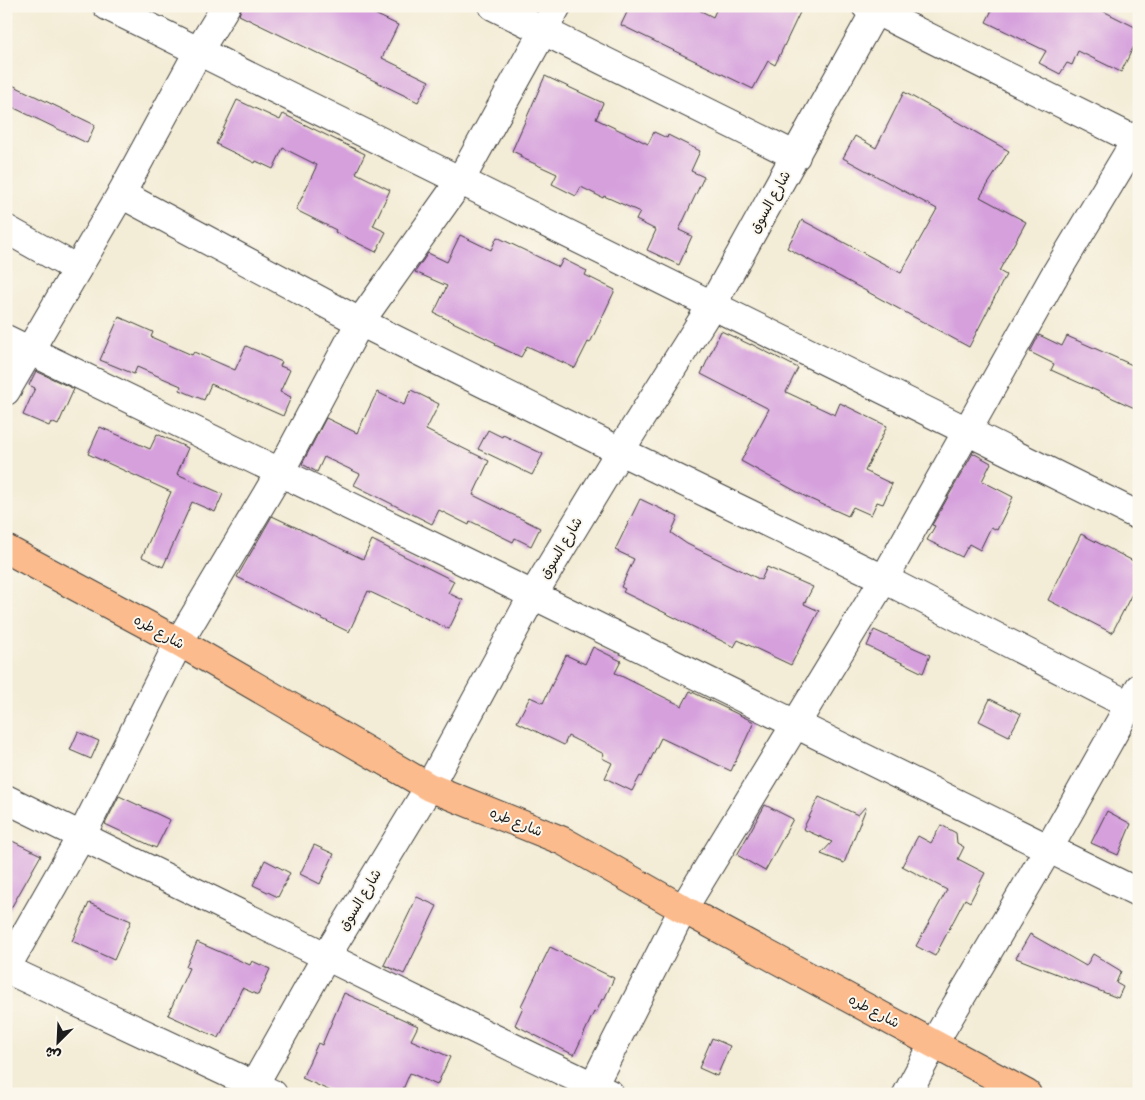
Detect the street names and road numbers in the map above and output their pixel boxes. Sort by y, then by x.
street label: شارع السوق [746,168,795,237]
street label: شارع السوق [536,514,587,582]
street label: شارع طره [130,611,187,654]
street label: شارع طره [487,804,545,841]
street label: شارع السوق [335,866,386,934]
street label: شارع طره [845,991,902,1032]

